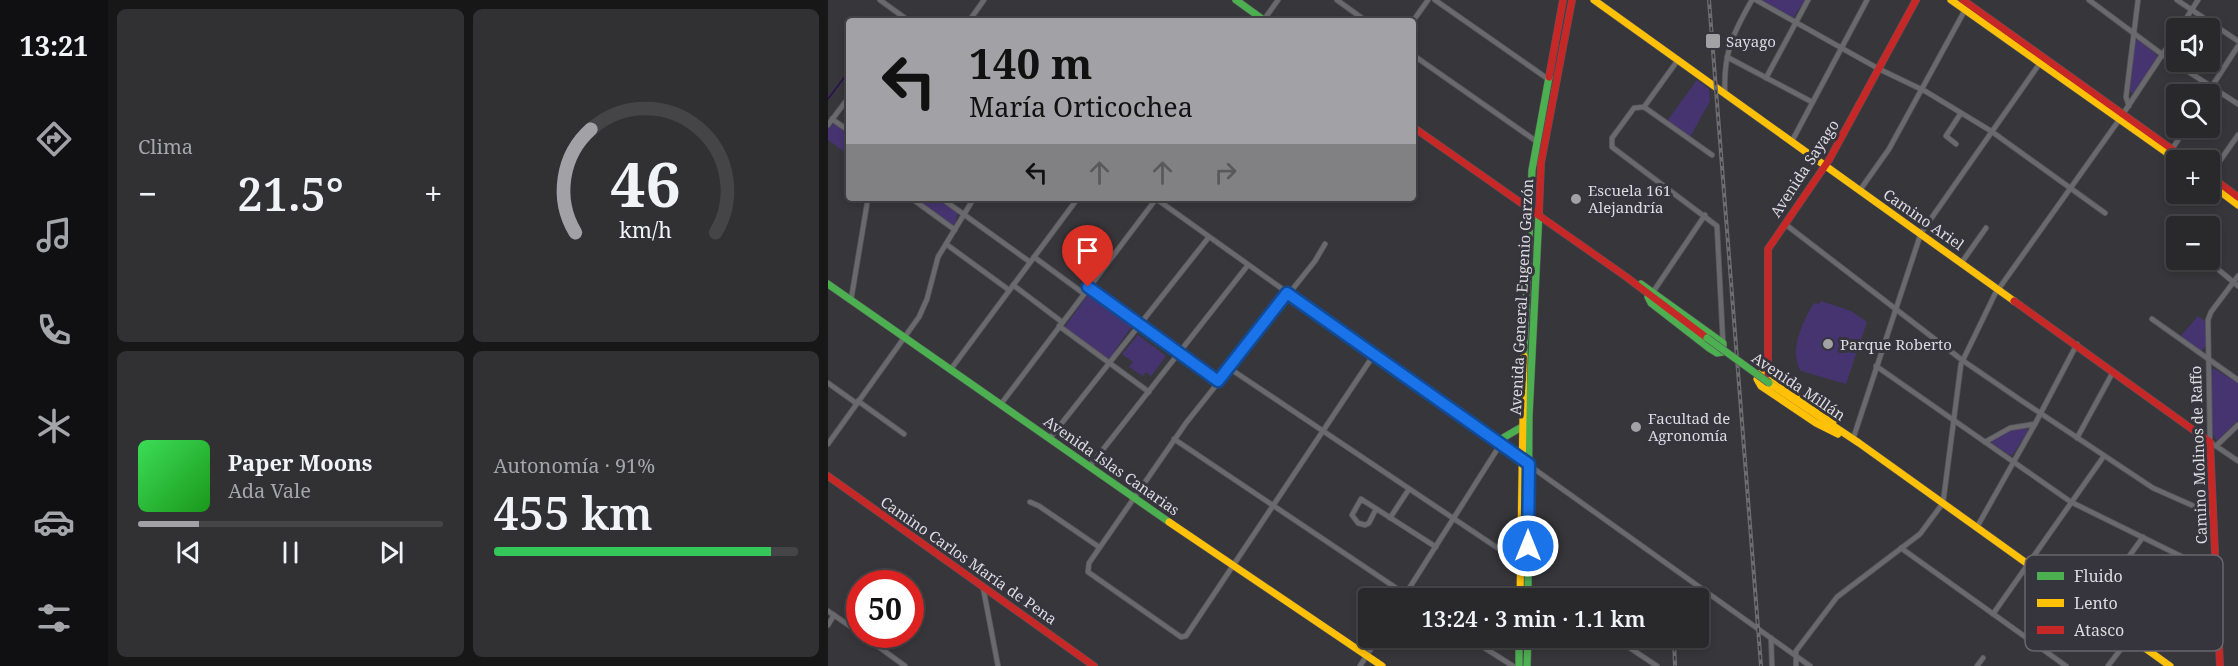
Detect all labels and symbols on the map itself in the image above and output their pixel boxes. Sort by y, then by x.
place label: Sayago [1726,31,1776,51]
marker: Sayago [1704,32,1722,50]
street label: Avenida Sayago [1765,115,1843,221]
street label: Avenida General Eugenio Garzón [1505,178,1537,416]
place label: Escuela 161 Alejandría [1588,180,1671,217]
street label: Camino Ariel [1880,184,1969,254]
marker: Escuela 161 Alejandría [1569,192,1583,206]
pin [1062,225,1113,287]
place label: Parque Roberto [1840,334,1952,354]
marker: Parque Roberto [1821,337,1835,351]
street label: Avenida Millán [1748,347,1850,425]
street label: Camino Molinos de Raffo [2185,365,2211,545]
place label: Facultad de Agronomía [1648,408,1730,445]
street label: Avenida Islas Canarias [1040,411,1184,520]
marker: Facultad de Agronomía [1629,420,1643,434]
street label: Camino Carlos María de Pena [877,491,1061,629]
position arrow [1496,514,1560,578]
legend [2025,555,2223,651]
text: Fluido [2074,565,2123,587]
speed limit sign: 50 [846,570,924,648]
text: Lento [2074,592,2118,614]
text: Atasco [2074,619,2124,641]

